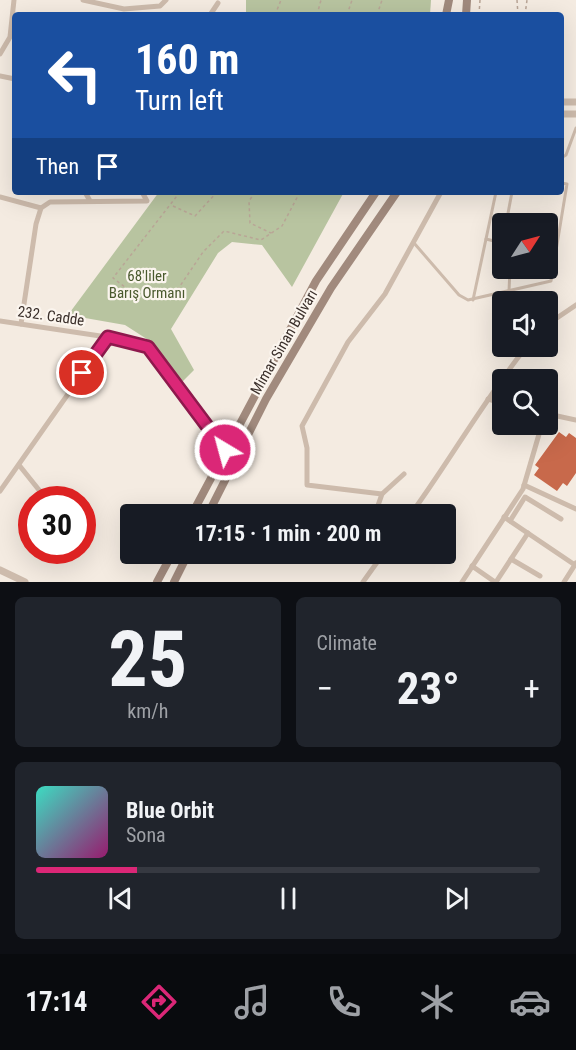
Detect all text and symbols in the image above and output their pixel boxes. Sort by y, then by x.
text: 160 m [135,35,240,84]
icon: left [36,36,114,114]
text: Turn left [135,85,224,117]
icon: arrive [91,150,124,183]
text: Then [36,154,79,179]
north arrow [492,213,558,279]
map controls [492,213,558,435]
park label: 68'liler Barış Ormanı [109,267,185,302]
street label: Mimar Sinan Bulvarı [247,286,321,398]
button: sound [492,291,558,357]
street label: 232. Cadde [16,302,86,330]
pin [56,347,107,398]
icon: arrive [65,356,98,389]
button: search [492,369,558,435]
position arrow [193,418,257,482]
speed limit sign: 30 [18,486,96,564]
text: 17:15 · 1 min · 200 m [195,521,381,546]
text: 25 [108,614,187,705]
text: Climate [317,631,377,655]
text: 23° [397,662,460,715]
text: − [317,669,333,708]
text: + [524,669,540,708]
text: km/h [127,699,168,723]
text: Blue Orbit [126,798,214,823]
text: Sona [126,823,166,847]
icon: previous [104,882,137,915]
icon: pause [272,882,305,915]
icon: next [440,882,473,915]
icon: directions [138,981,180,1023]
icon: music [231,981,273,1023]
icon: phone [323,981,365,1023]
icon: climate [416,981,458,1023]
icon: car [509,981,551,1023]
text: 17:14 [25,986,87,1018]

